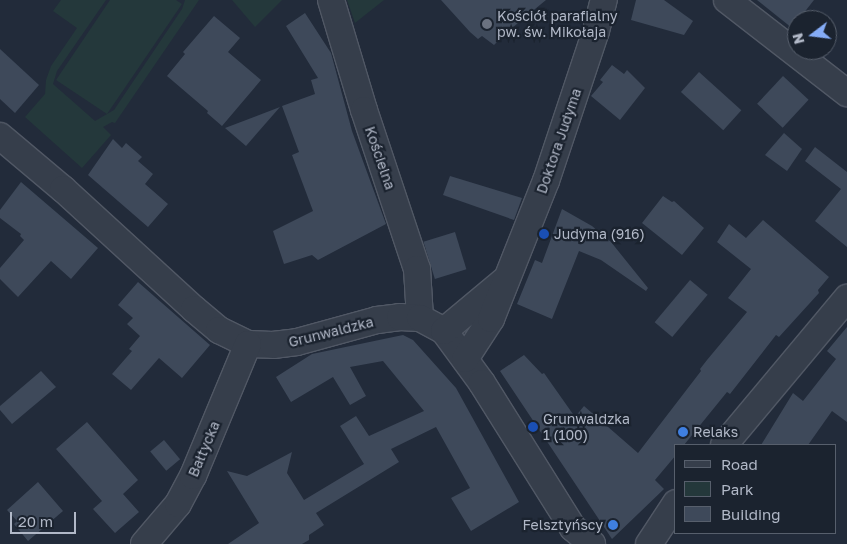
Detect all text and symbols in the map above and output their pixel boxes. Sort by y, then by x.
place label: Kościół parafialny pw. św. Mikołaja [497,8,618,40]
north arrow [787,10,837,60]
marker: Kościół parafialny pw. św. Mikołaja [481,18,493,30]
text: N [788,31,808,46]
street label: Doktora Judyma [533,86,585,196]
street label: Kościelna [361,124,399,192]
place label: Judyma (916) [554,226,645,242]
marker: Judyma (916) [538,228,550,240]
street label: Grunwaldzka [287,313,375,351]
place label: Grunwaldzka 1 (100) [543,411,630,444]
street label: Bałtycka [185,419,223,479]
marker: Grunwaldzka 1 (100) [527,421,539,433]
place label: Relaks [693,424,738,440]
marker: Relaks [677,426,689,438]
legend [674,444,837,534]
text: Road [721,455,758,473]
text: Park [721,480,753,498]
scale bar [12,502,79,534]
text: Building [721,505,781,523]
text: 20 m [18,512,53,530]
place label: Felsztyńscy [522,517,603,533]
marker: Felsztyńscy [607,519,619,531]

